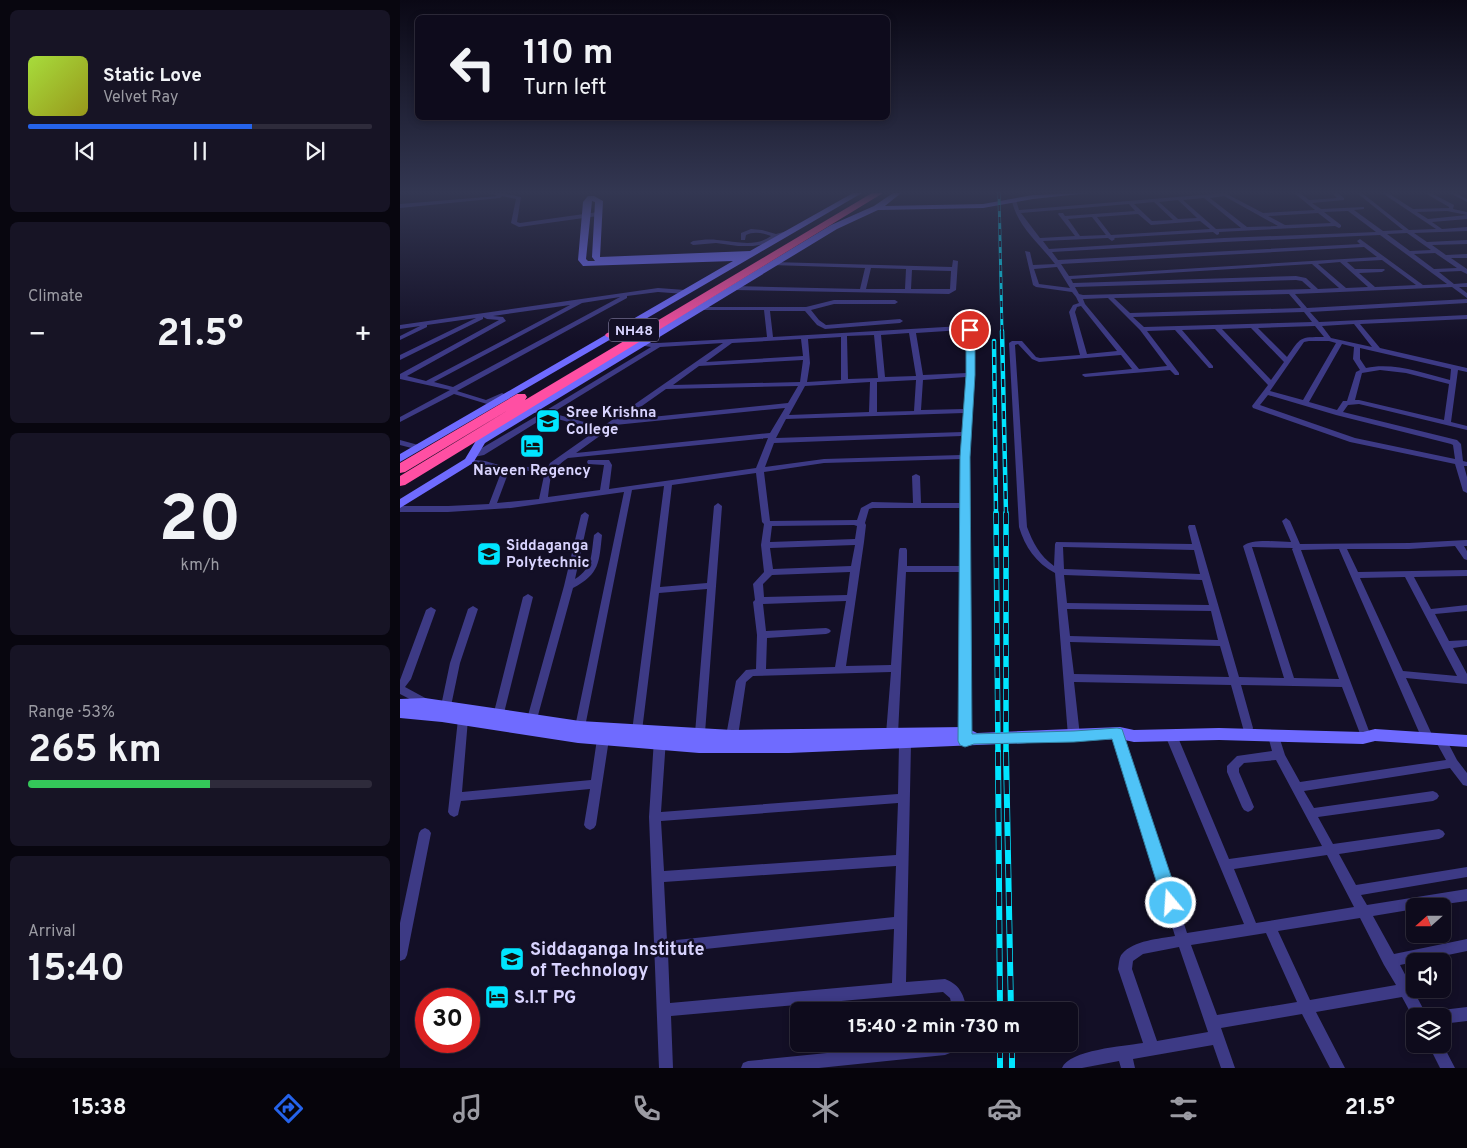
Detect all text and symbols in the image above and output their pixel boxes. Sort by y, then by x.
text: 110 m [523,32,613,76]
icon: left [440,35,505,100]
text: Static Love [103,64,202,88]
text: Turn left [523,75,606,102]
text: Velvet Ray [103,88,178,108]
icon: previous [71,137,99,165]
icon: pause [186,137,214,165]
icon: next [301,137,329,165]
text: Climate [28,287,83,307]
pin [949,309,991,351]
text: 21.5° [157,311,243,360]
icon: arrive [956,316,984,344]
text: − [28,318,46,354]
text: + [354,318,372,354]
road number: NH48 [609,318,659,342]
place label: Sree Krishna College [566,404,656,440]
school or university icon: Sree Krishna College [535,408,561,434]
hotel icon: Naveen Regency [519,433,545,459]
place label: Naveen Regency [473,462,591,481]
text: 20 [159,482,241,564]
place label: Siddaganga Polytechnic [506,537,590,573]
school or university icon: Siddaganga Polytechnic [476,541,502,567]
text: km/h [181,556,219,576]
text: Range · 53% [28,703,115,723]
text: 265 km [28,727,162,776]
position arrow [1144,876,1196,928]
north arrow [1406,898,1451,942]
map controls [1406,898,1451,1053]
text: Arrival [28,922,76,942]
place label: Siddaganga Institute of Technology [530,939,705,983]
text: 15:40 [28,946,125,995]
school or university icon: Siddaganga Institute of Technology [499,946,525,972]
button: sound [1406,953,1451,998]
hotel icon: S.I.T PG [484,984,510,1010]
place label: S.I.T PG [514,987,576,1010]
speed limit sign: 30 [415,988,480,1053]
button: layers [1406,1008,1451,1053]
text: 15:40 · 2 min · 730 m [848,1015,1020,1039]
icon: directions [271,1091,306,1126]
icon: music [450,1091,485,1126]
icon: phone [629,1091,664,1126]
icon: climate [808,1091,843,1126]
icon: car [987,1091,1022,1126]
icon: filters [1166,1091,1201,1126]
text: 15:38 [72,1095,127,1122]
text: 21.5° [1345,1095,1395,1122]

